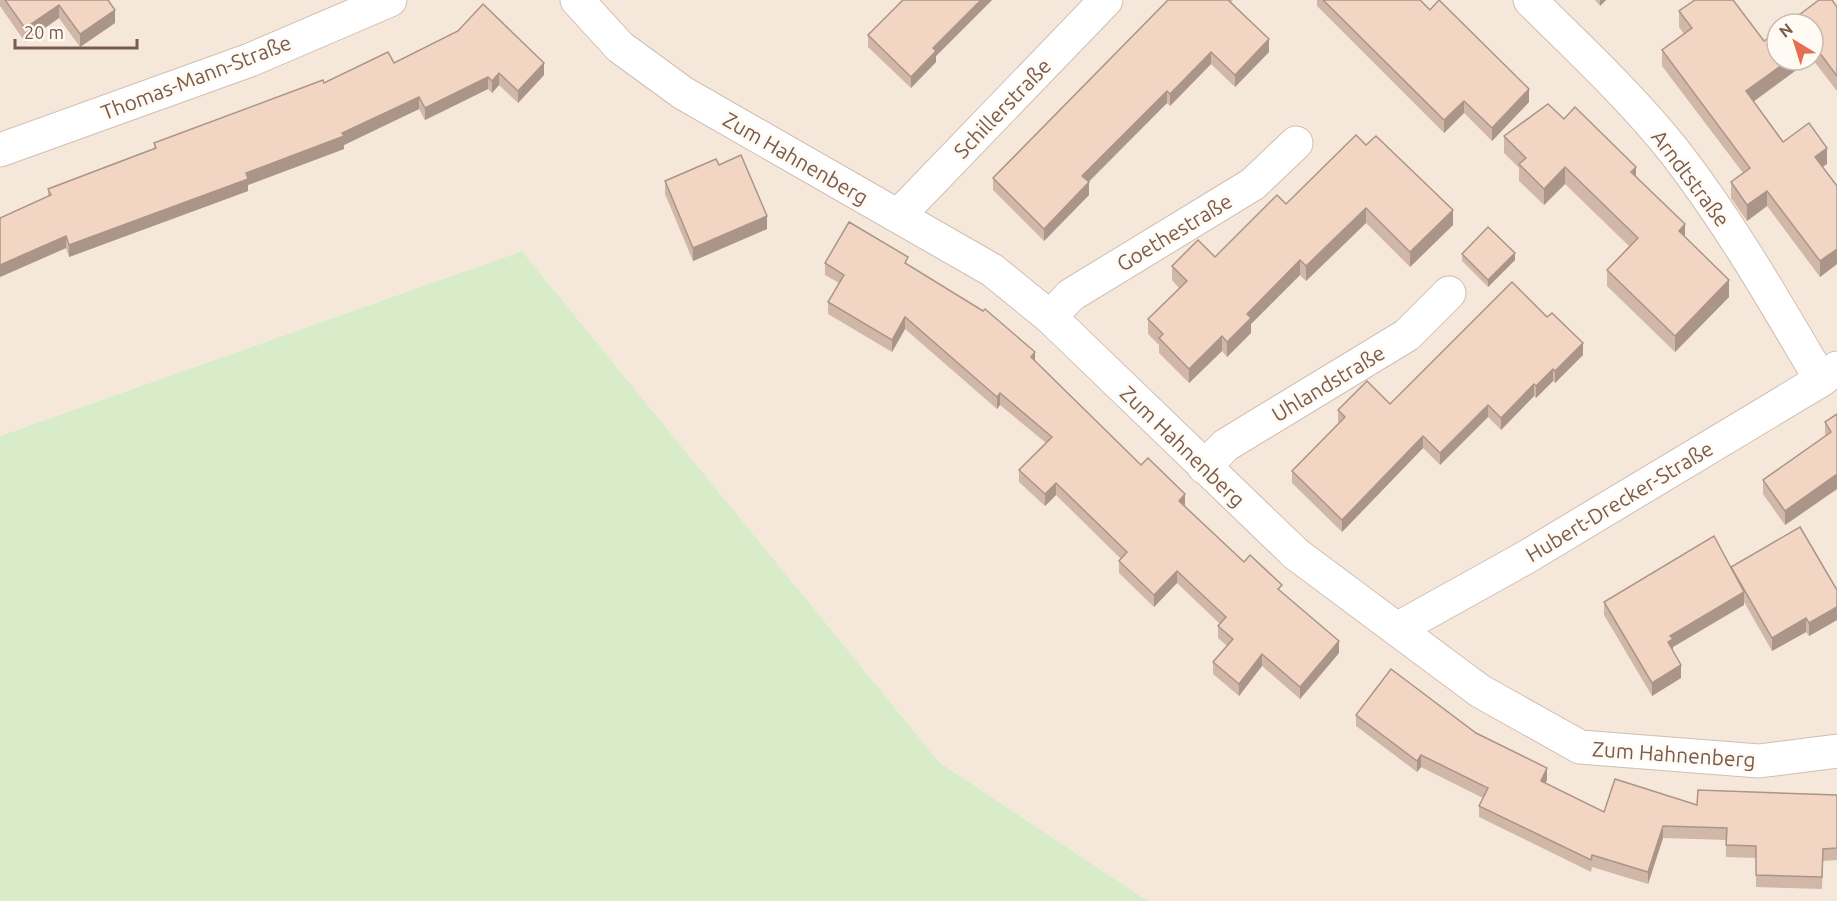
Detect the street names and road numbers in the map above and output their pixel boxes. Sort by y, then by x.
street label: Thomas-Mann-Straße [98,30,294,124]
street label: Schillerstraße [949,53,1055,163]
street label: Zum Hahnenberg [719,107,873,209]
street label: Arndtstraße [1647,125,1735,231]
street label: Goethestraße [1112,188,1236,276]
street label: Uhlandstraße [1267,340,1389,426]
street label: Zum Hahnenberg [1116,381,1250,511]
street label: Hubert-Drecker-Straße [1521,436,1717,566]
street label: Zum Hahnenberg [1592,736,1756,772]

